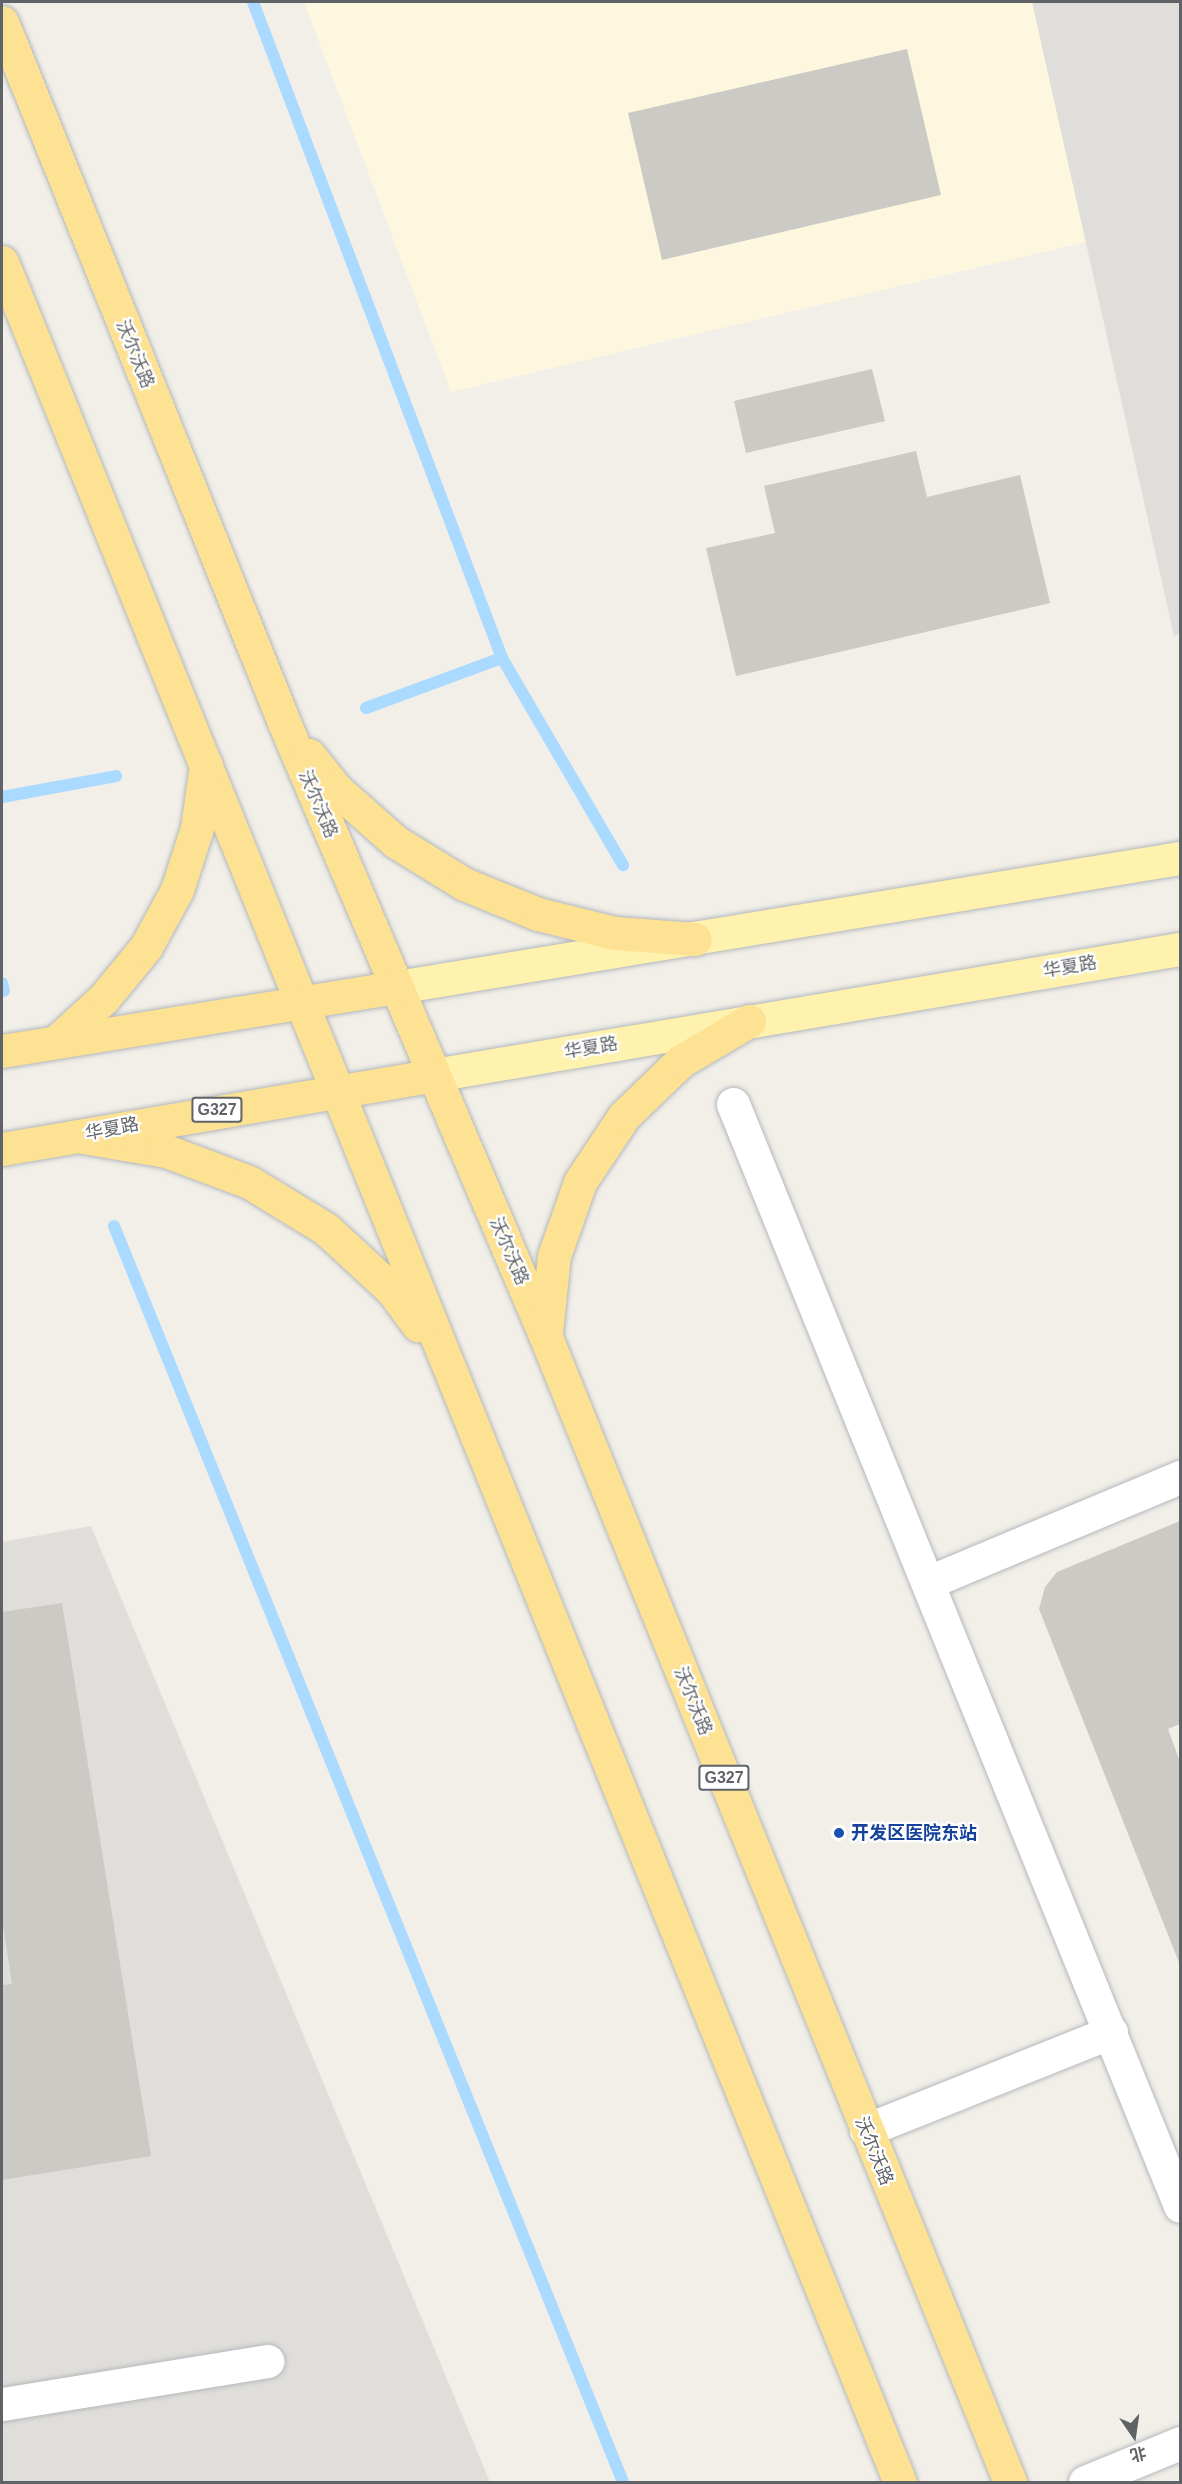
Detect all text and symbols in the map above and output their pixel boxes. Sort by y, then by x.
street label: 沃尔沃路 [112,317,158,391]
street label: 沃尔沃路 [294,767,342,841]
street label: 华夏路 [1042,952,1098,982]
street label: 华夏路 [563,1033,619,1063]
road number: G327 [190,1097,244,1123]
street label: 华夏路 [83,1113,141,1145]
street label: 沃尔沃路 [485,1214,533,1288]
street label: 沃尔沃路 [670,1664,716,1738]
road number: G327 [697,1765,751,1791]
place label: 开发区医院东站 [851,1822,977,1844]
marker: 开发区医院东站 [832,1826,846,1840]
street label: 沃尔沃路 [851,2114,897,2188]
north arrow [1104,2406,1164,2466]
text: 北 [1128,2444,1148,2464]

